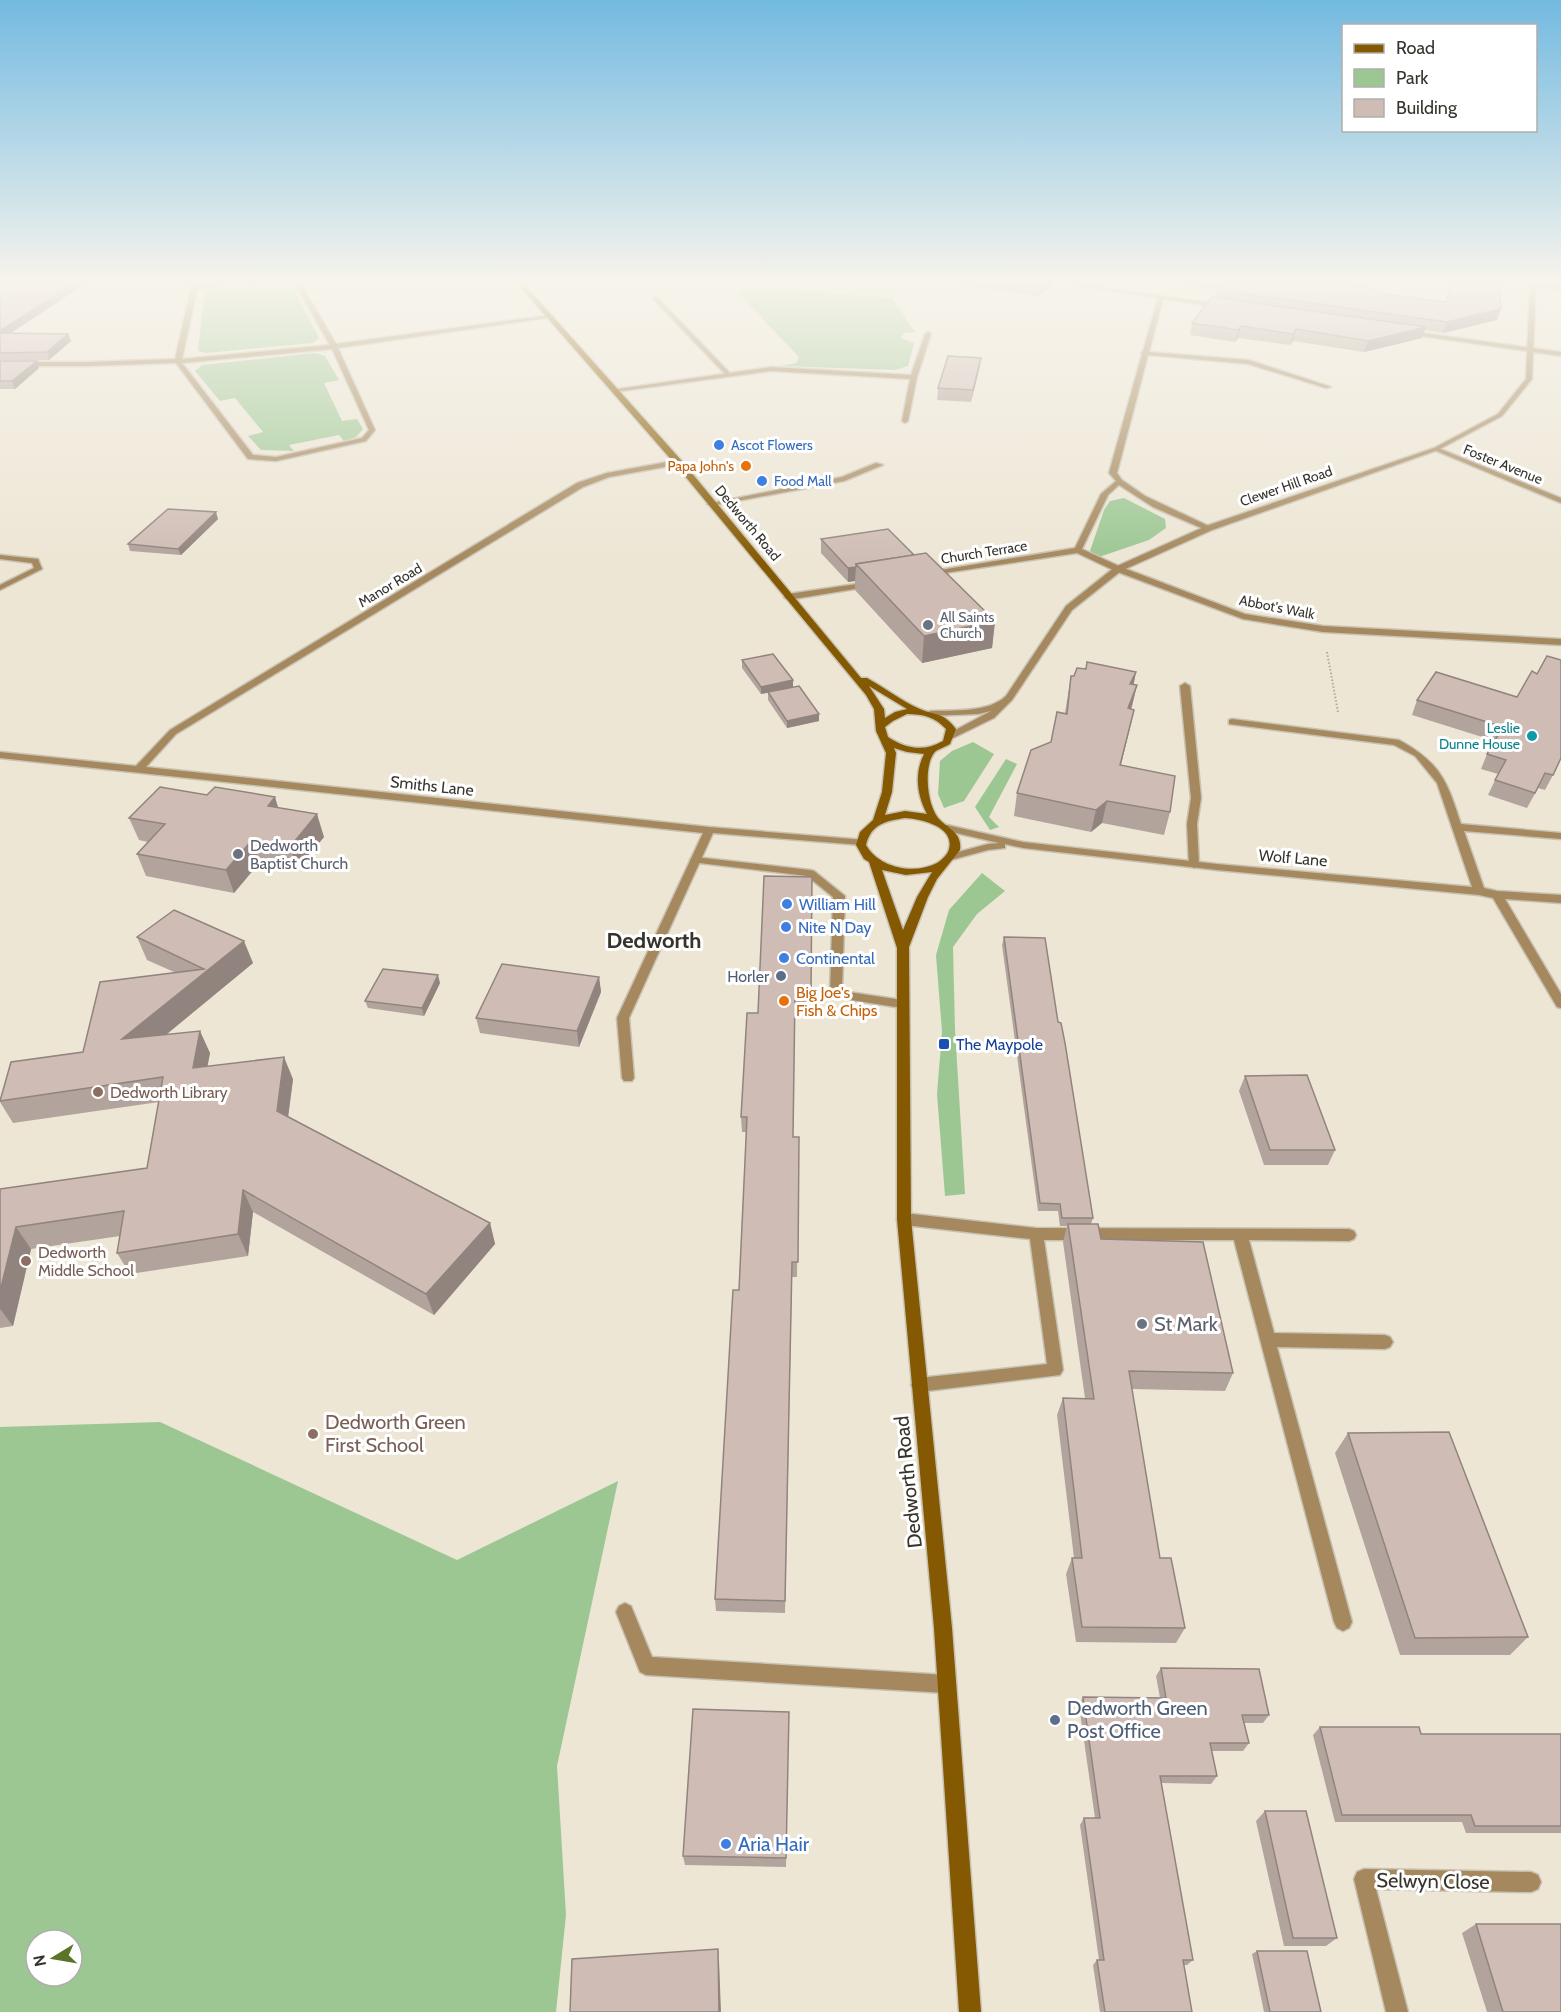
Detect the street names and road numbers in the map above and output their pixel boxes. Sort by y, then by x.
street label: Foster Avenue [1461,440,1545,488]
street label: Clewer Hill Road [1237,462,1335,510]
street label: Dedworth Road [711,482,785,564]
street label: Church Terrace [939,536,1029,568]
street label: Manor Road [355,559,425,611]
street label: Abbot's Walk [1238,591,1317,623]
street label: Smiths Lane [389,772,475,800]
street label: Wolf Lane [1258,846,1328,870]
street label: Dedworth Road [889,1415,927,1549]
street label: Selwyn Close [1376,1868,1490,1894]

